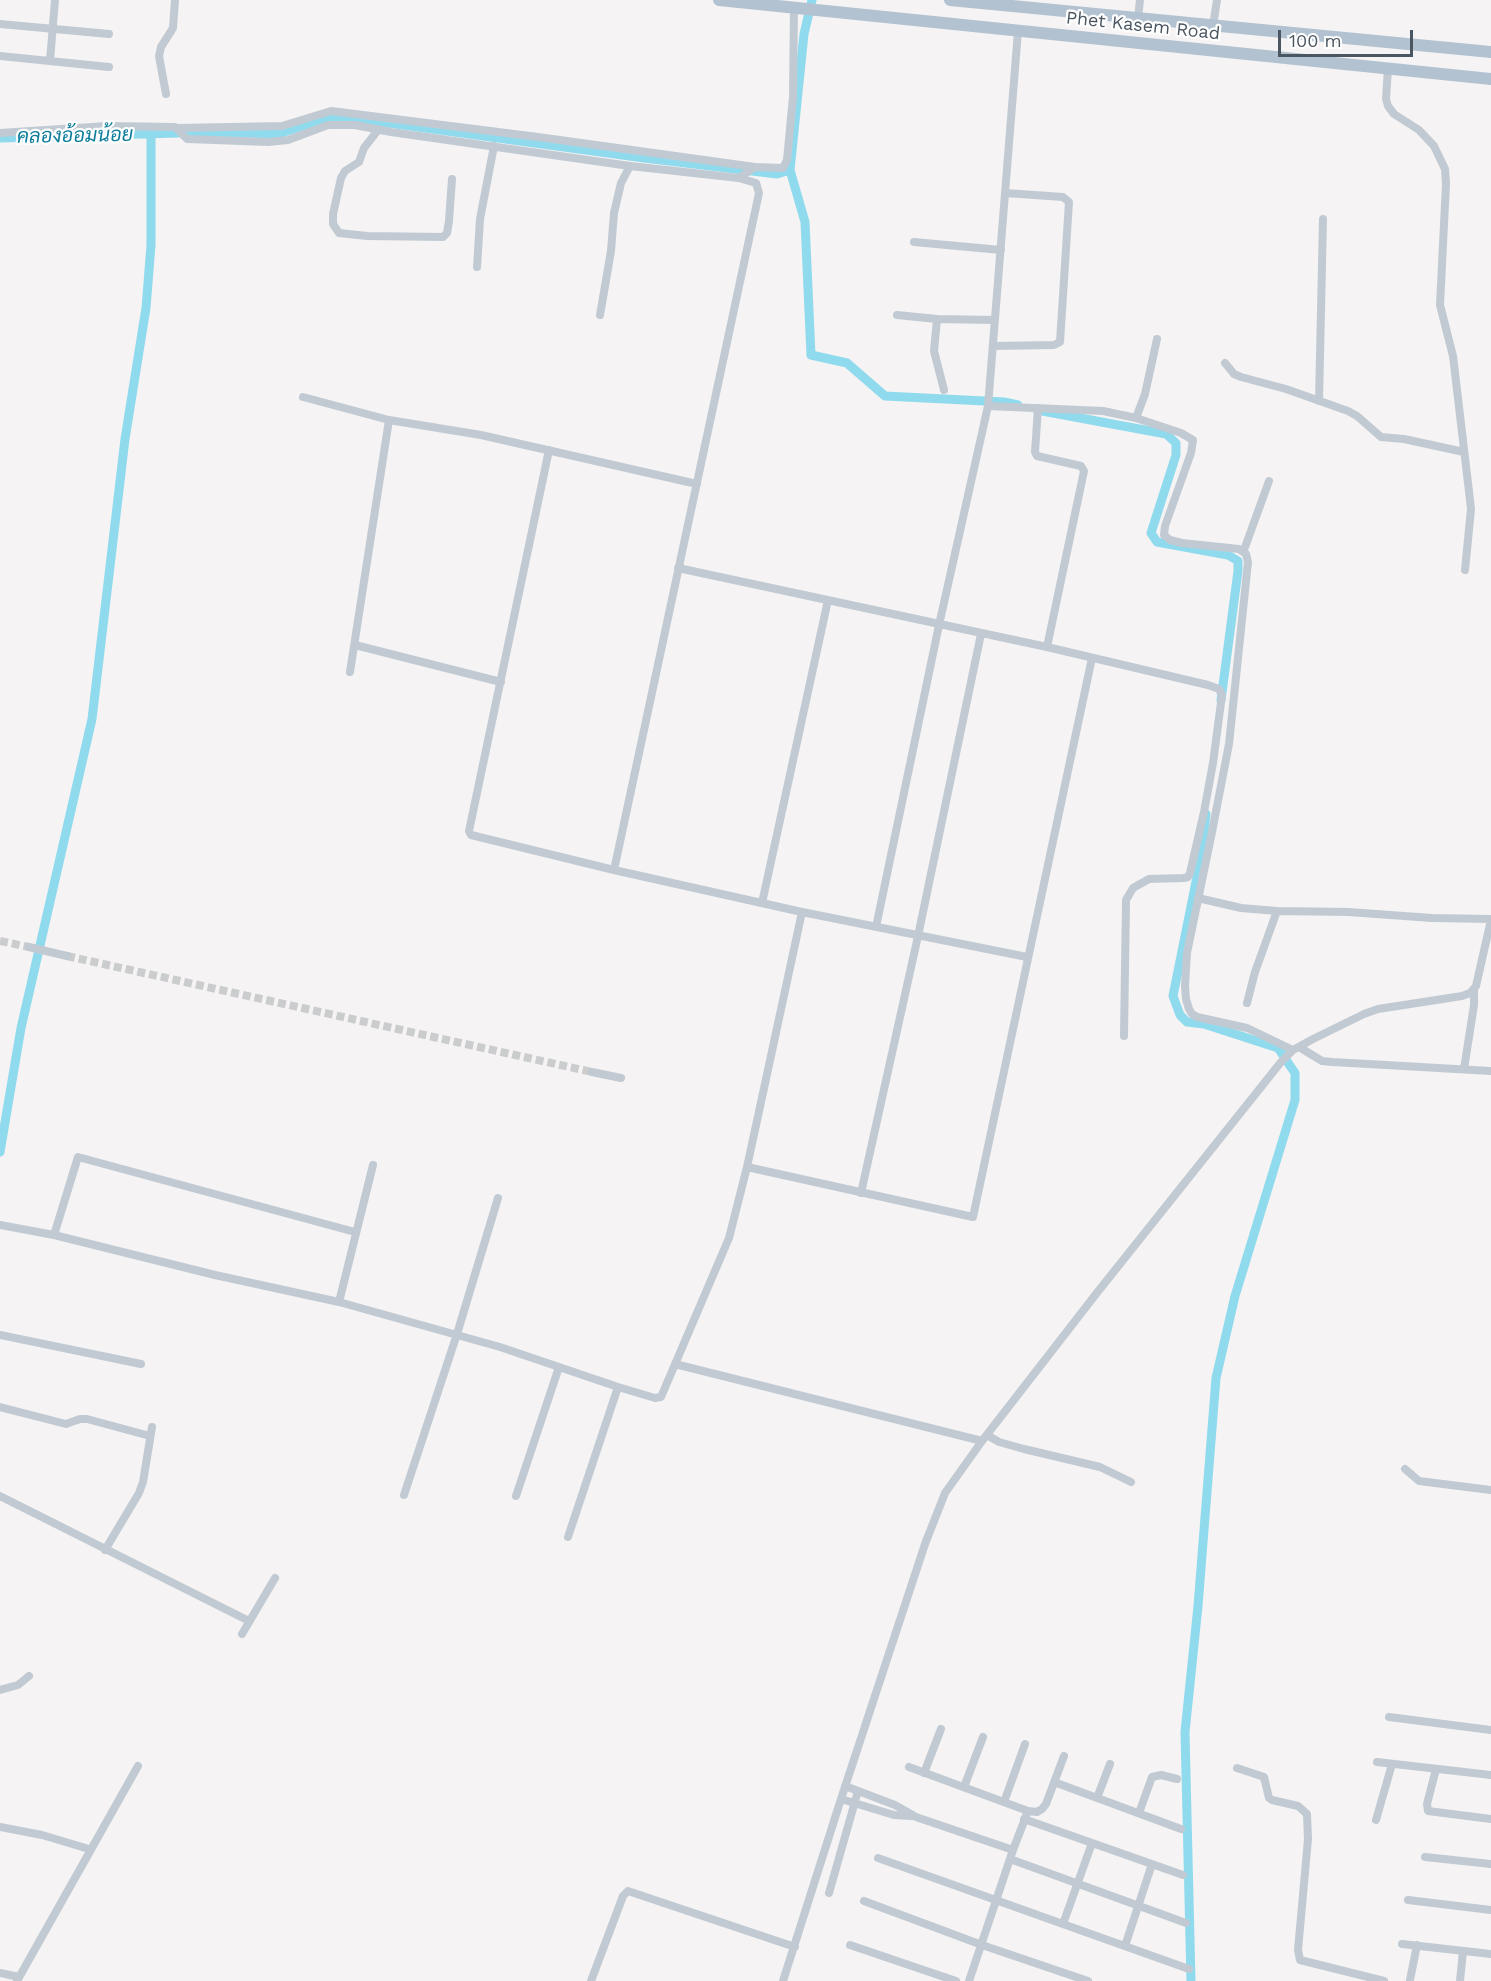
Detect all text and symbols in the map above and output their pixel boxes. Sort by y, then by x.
street label: Phet Kasem Road [1065,7,1221,45]
scale bar [1281,18,1416,56]
text: 100 m [1289,30,1342,51]
water label: คลองอ้อมน้อย [17,123,133,149]

